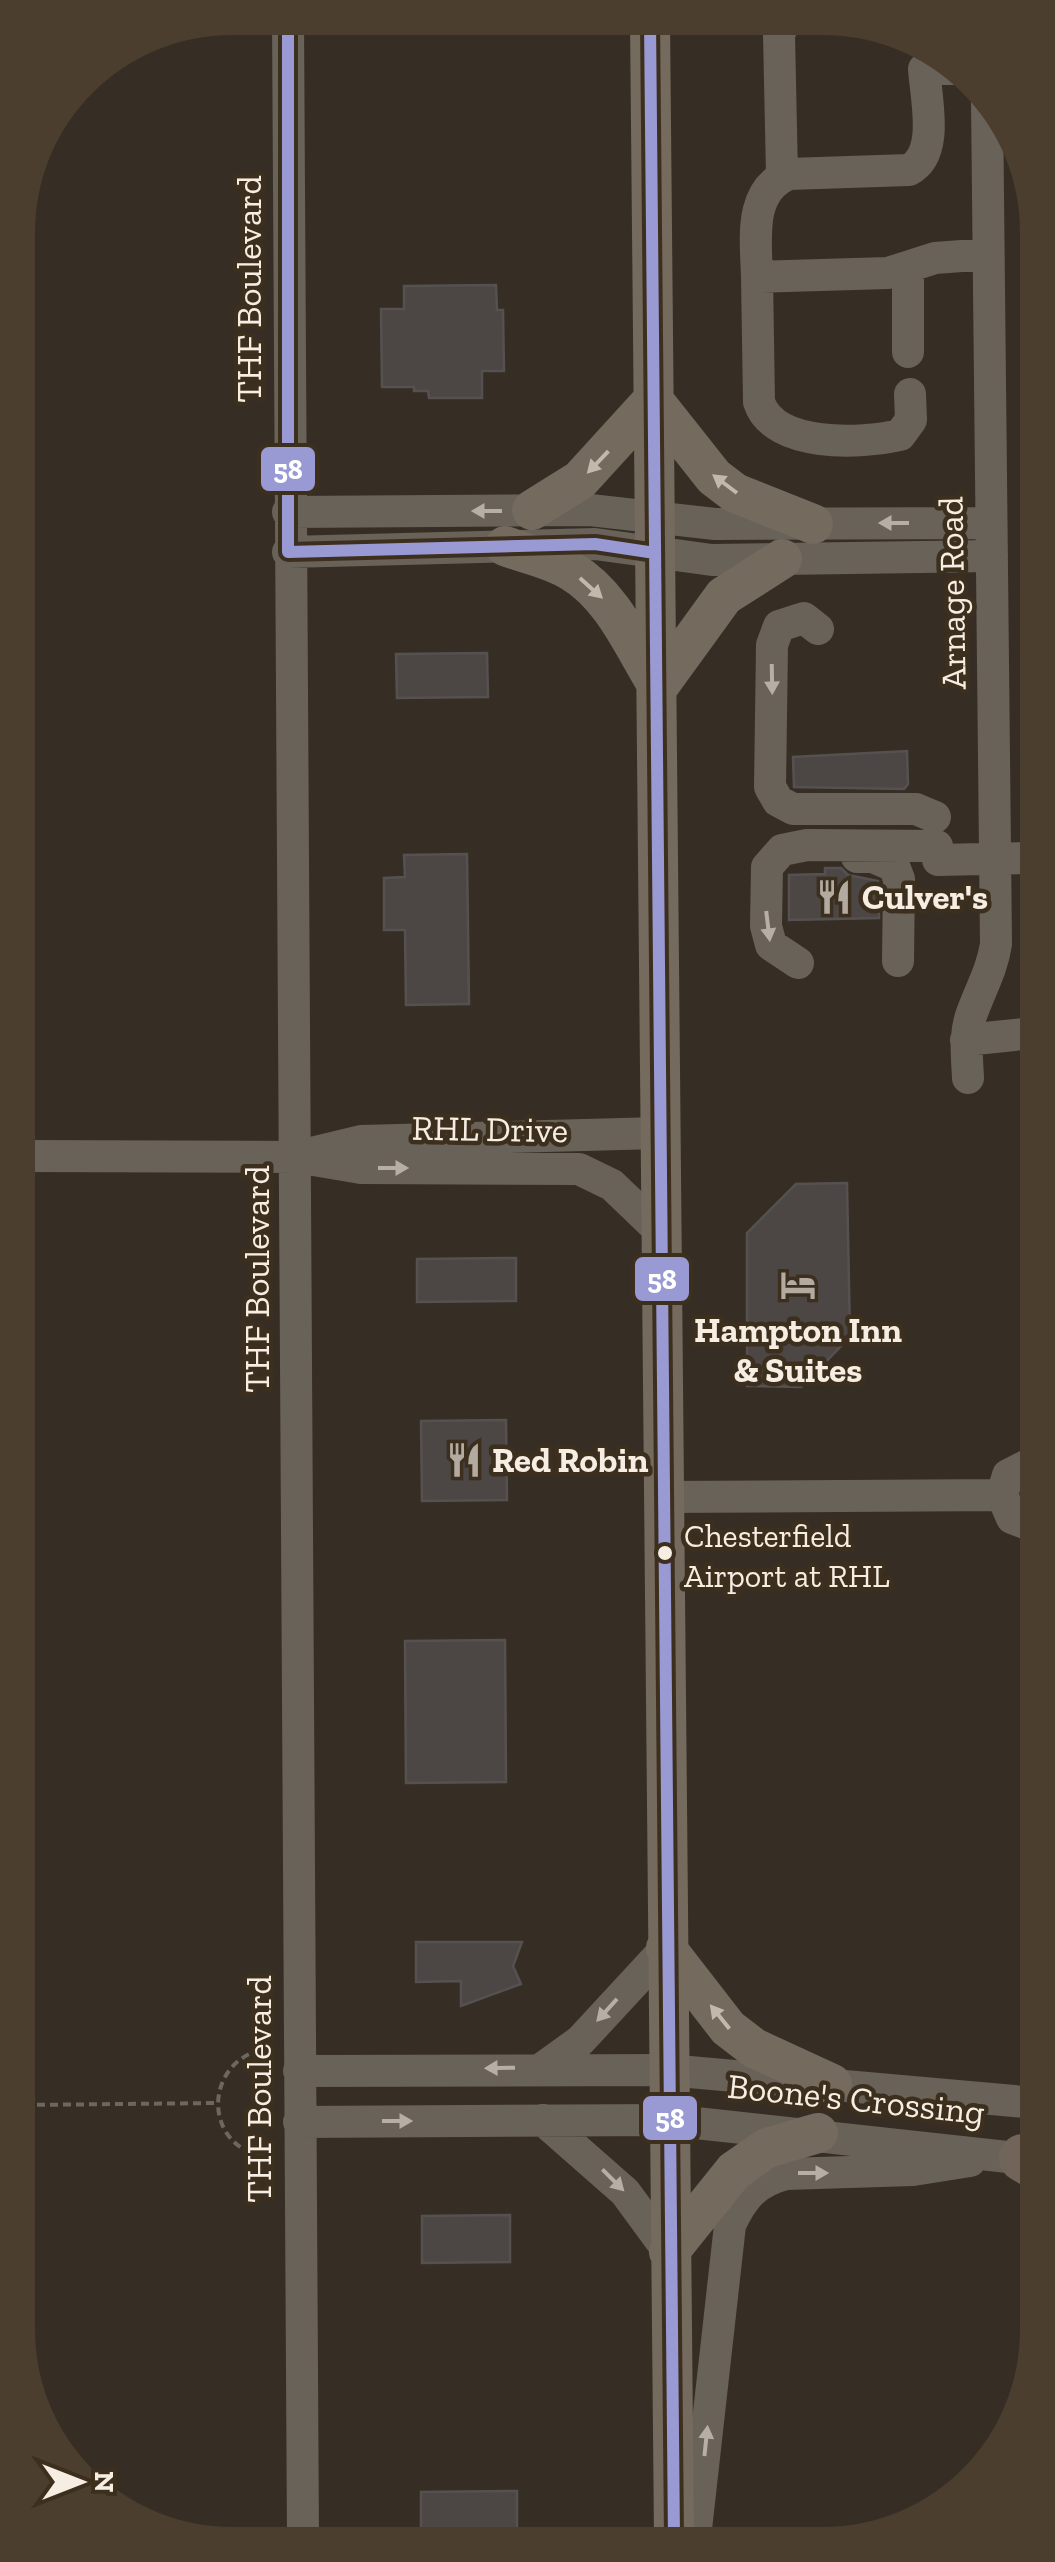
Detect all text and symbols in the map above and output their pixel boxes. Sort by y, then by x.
street label: THF Boulevard [228,175,270,403]
line badge: 58 [259,445,317,493]
one-way arrow [587,450,610,474]
text: 58 [273,453,303,486]
one-way arrow [712,474,738,494]
street label: Arnage Road [929,496,975,690]
one-way arrow [470,503,502,519]
one-way arrow [877,515,909,531]
one-way arrow [579,576,603,599]
one-way arrow [765,663,781,695]
place label: Culver's [862,876,988,918]
restaurant icon: Culver's [815,878,853,916]
one-way arrow [760,911,776,942]
street label: RHL Drive [411,1107,569,1151]
one-way arrow [377,1160,409,1176]
street label: THF Boulevard [236,1165,278,1393]
line badge: 58 [633,1255,691,1303]
text: 58 [647,1263,677,1296]
hotel icon: Hampton Inn & Suites [779,1266,817,1304]
place label: Hampton Inn & Suites [694,1309,902,1391]
place label: Red Robin [492,1439,649,1481]
restaurant icon: Red Robin [445,1441,483,1479]
place label: Chesterfield Airport at RHL [684,1517,890,1595]
marker: Chesterfield Airport at RHL [655,1543,675,1563]
street label: THF Boulevard [238,1975,280,2203]
one-way arrow [596,1997,618,2022]
one-way arrow [710,2004,731,2029]
one-way arrow [483,2060,515,2076]
street label: Boone's Crossing [725,2065,987,2133]
line badge: 58 [641,2094,699,2142]
text: 58 [655,2102,685,2135]
one-way arrow [381,2113,413,2129]
one-way arrow [798,2165,830,2181]
one-way arrow [601,2167,624,2191]
one-way arrow [698,2425,714,2457]
north arrow [30,2432,130,2532]
text: N [88,2471,121,2493]

